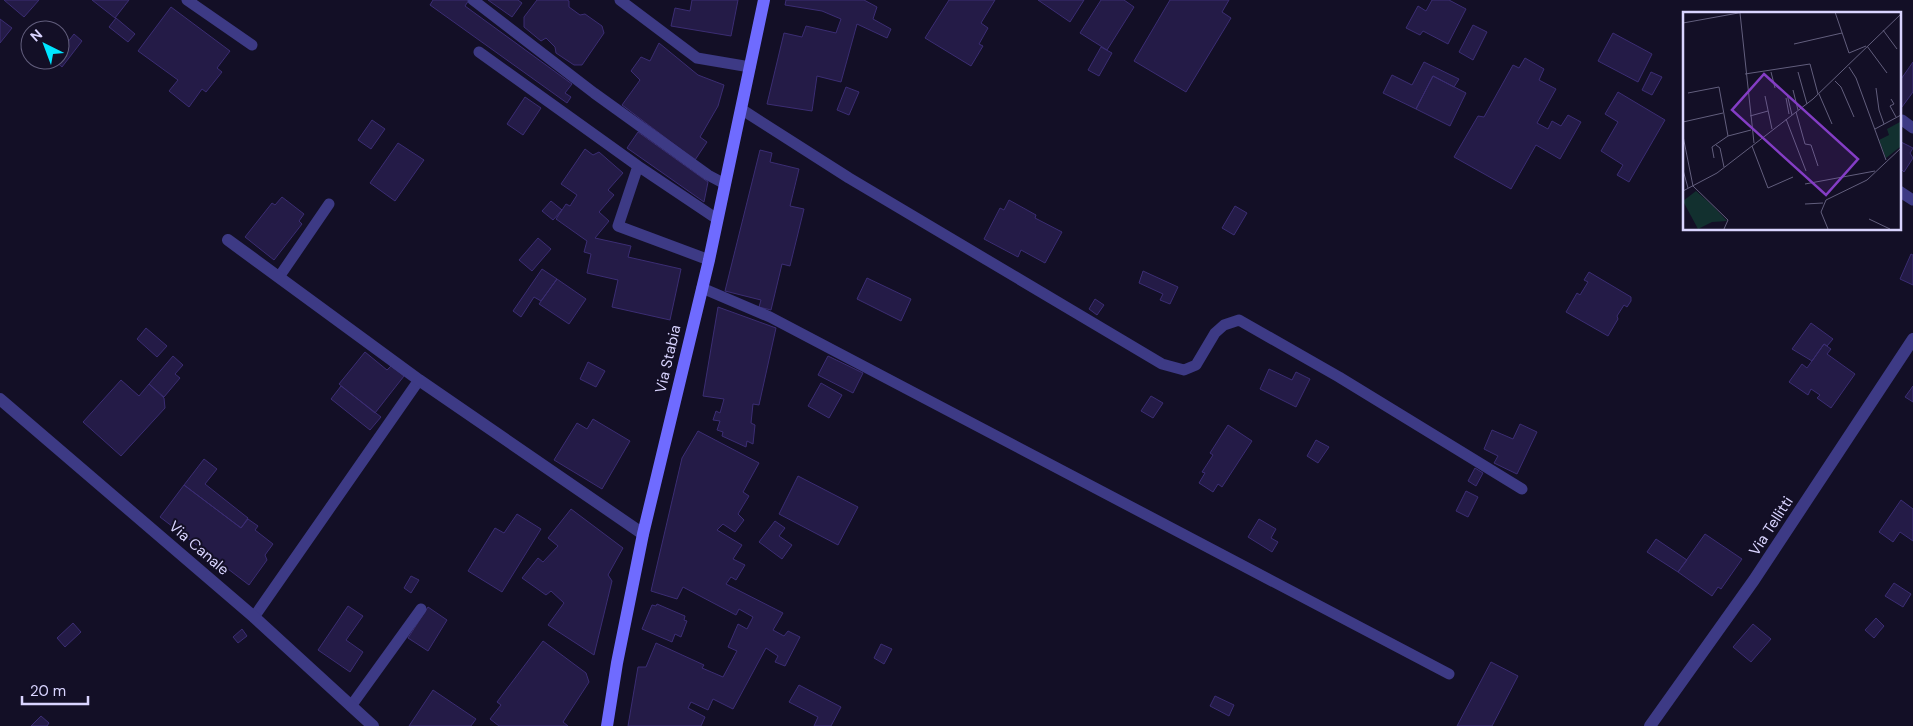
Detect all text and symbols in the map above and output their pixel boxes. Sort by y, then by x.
inset map [1683,12,1900,230]
north arrow [20,20,70,70]
text: N [26,25,46,45]
street label: Via Stabia [650,323,686,395]
street label: Via Tellitti [1744,492,1798,560]
street label: Via Canale [165,516,233,580]
scale bar [22,674,89,706]
text: 20 m [30,681,66,701]

